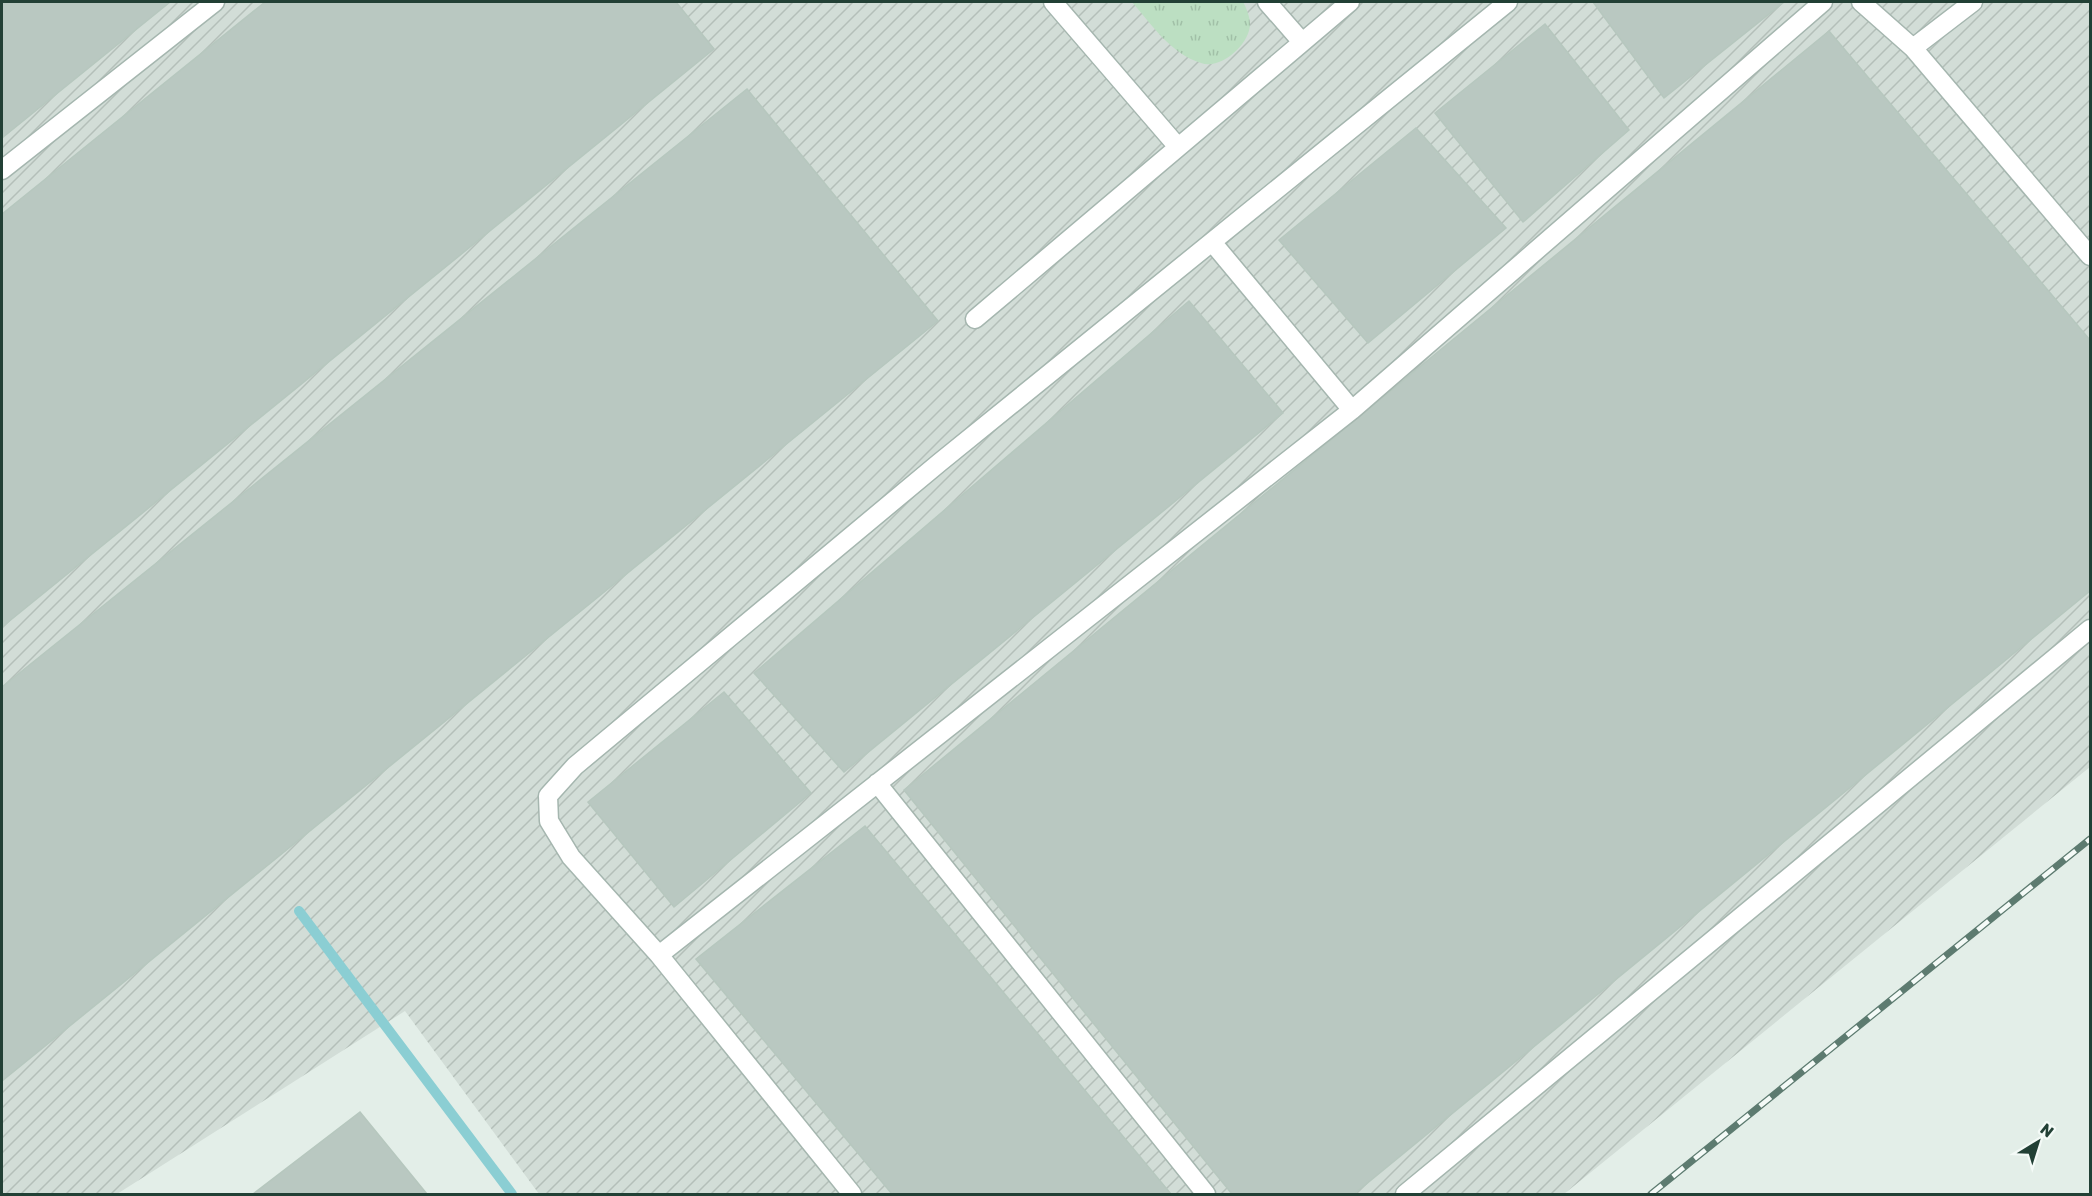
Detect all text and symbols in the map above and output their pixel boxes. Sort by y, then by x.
north arrow [2008,1112,2068,1172]
text: N [2037,1120,2057,1142]

